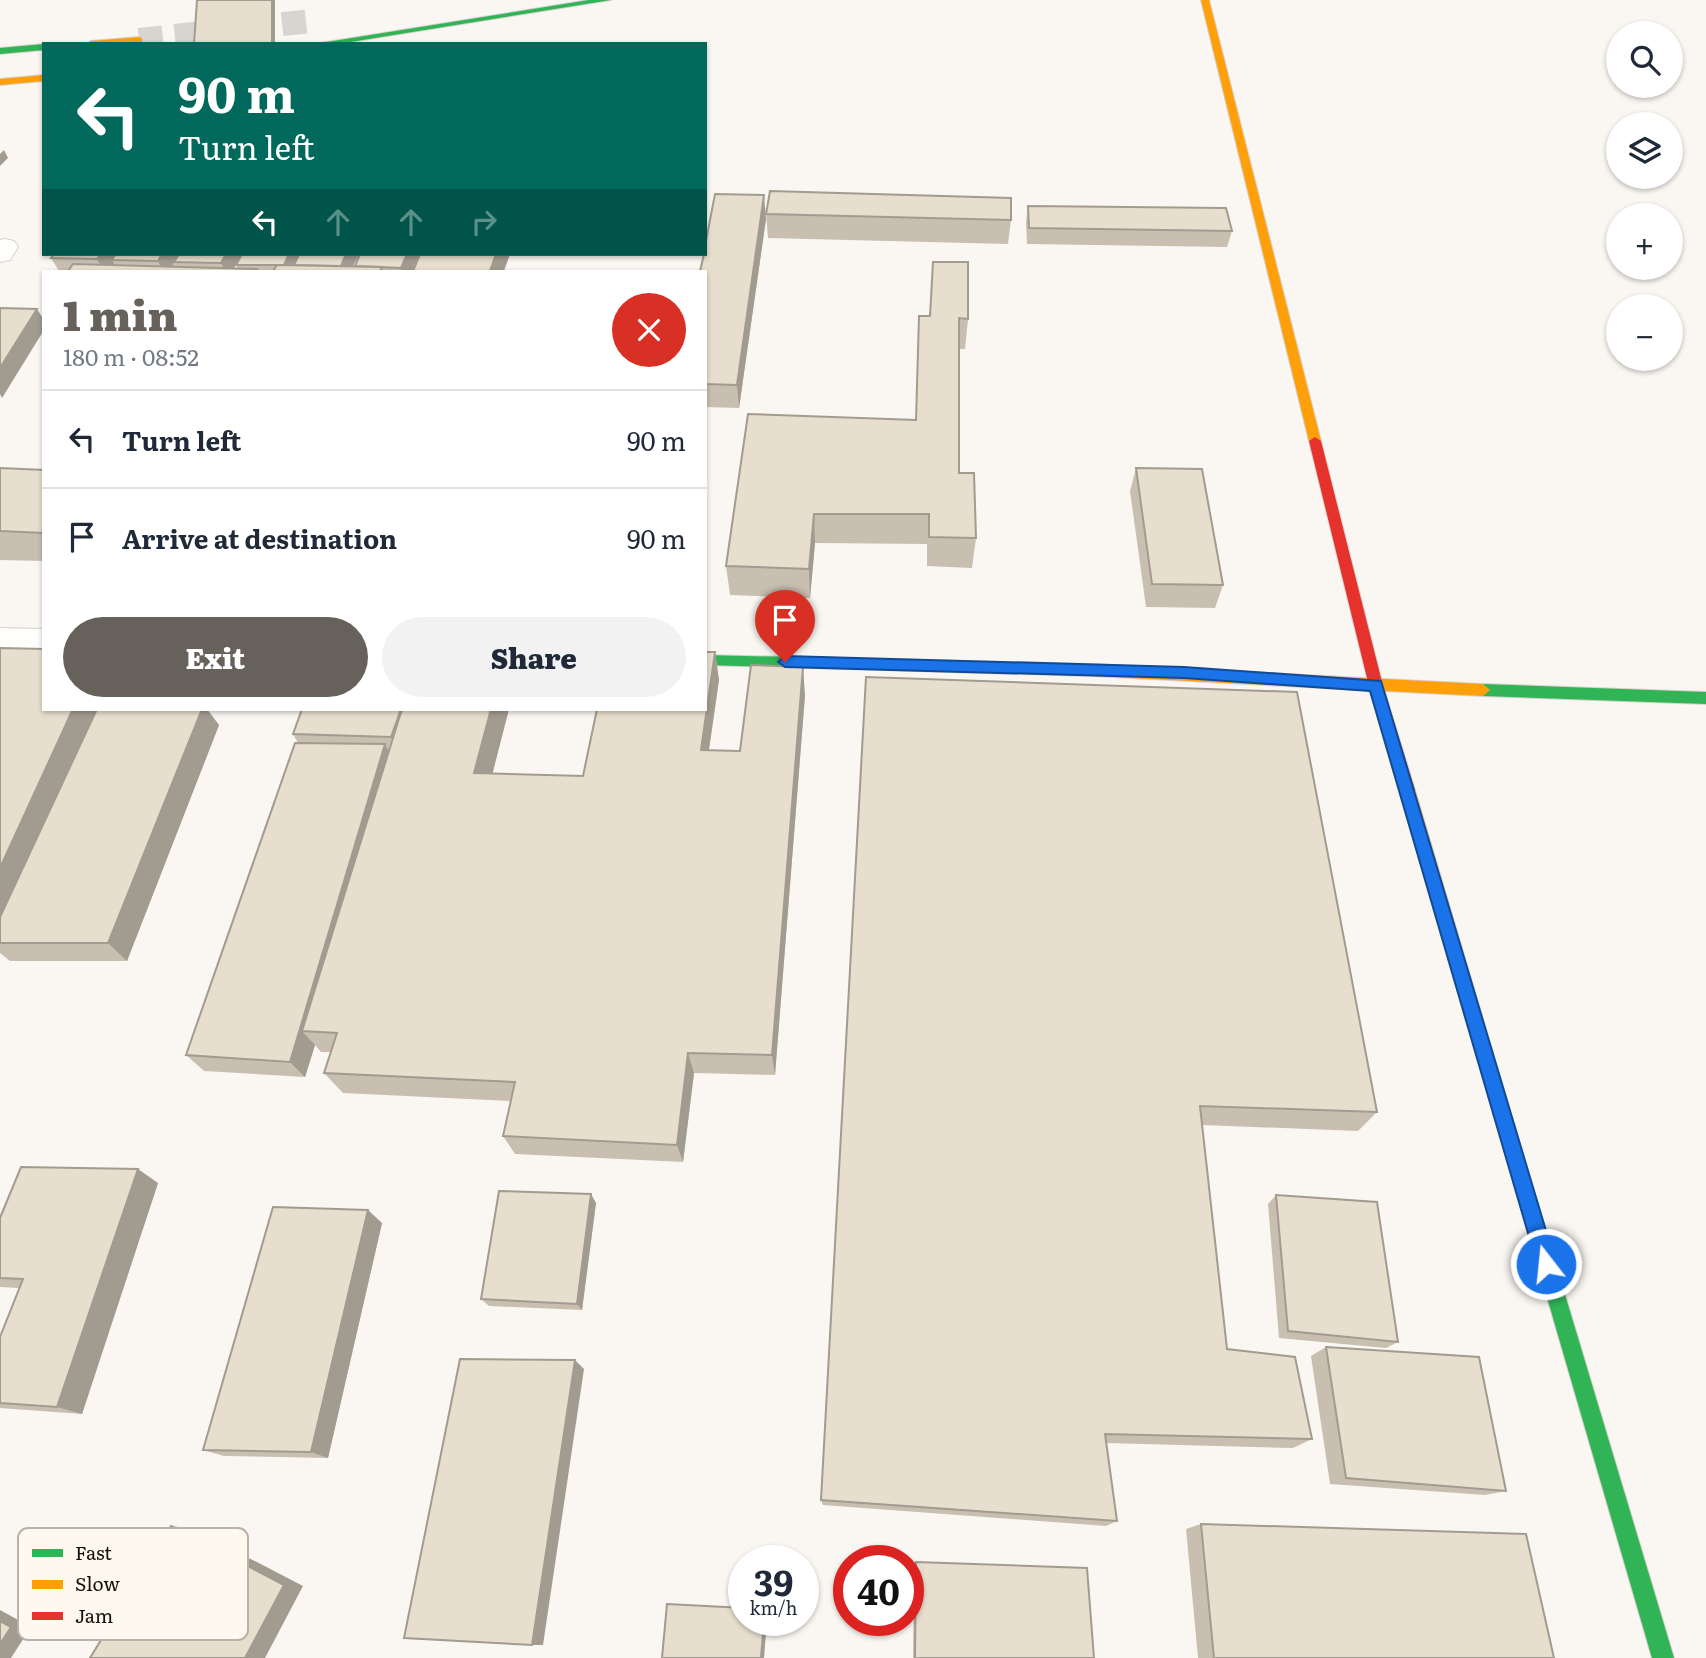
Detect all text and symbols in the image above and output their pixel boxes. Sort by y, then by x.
map controls [1606,21,1683,371]
button: search [1606,21,1683,98]
text: 90 m [178,55,295,128]
icon: left [63,70,154,161]
button: layers [1606,112,1683,189]
text: Turn left [178,122,315,170]
icon: left [246,203,284,241]
icon: ahead [319,203,357,241]
icon: ahead [392,203,430,241]
icon: right [465,203,503,241]
button: + [1606,203,1683,280]
text: 1 min [63,282,178,344]
button: close [612,293,686,367]
button: − [1606,294,1683,371]
text: 180 m · 08:52 [63,339,199,373]
icon: left [63,420,101,458]
text: Turn left [122,420,241,459]
text: 90 m [627,420,686,459]
icon: arrive [63,518,101,556]
text: Arrive at destination [122,518,397,557]
text: 90 m [627,518,686,557]
pin [755,590,815,662]
icon: arrive [766,601,804,639]
button: Exit [63,617,368,697]
button: Share [382,617,686,697]
position arrow [1509,1227,1583,1301]
legend [18,1528,248,1640]
text: Fast [75,1538,112,1566]
speed limit sign: 40 [833,1545,924,1636]
text: 39 [754,1555,793,1607]
text: Slow [75,1569,120,1597]
text: km/h [750,1594,797,1621]
text: Jam [75,1601,113,1629]

